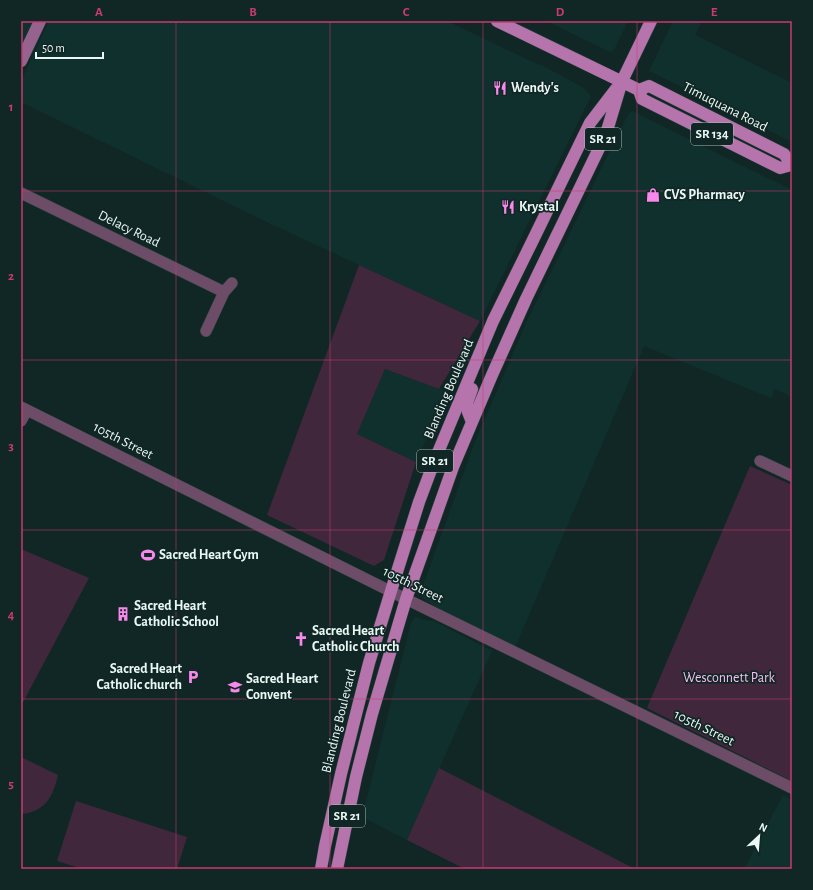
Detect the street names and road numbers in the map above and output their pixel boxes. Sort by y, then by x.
street label: Timuquana Road [680,80,770,134]
road number: SR 134 [691,123,733,145]
road number: SR 21 [585,128,621,150]
street label: Delacy Road [96,208,162,250]
street label: Blanding Boulevard [422,337,476,441]
street label: 105th Street [91,420,156,462]
road number: SR 21 [417,450,453,472]
street label: 105th Street [381,564,446,606]
street label: Blanding Boulevard [319,668,359,774]
street label: 105th Street [672,707,737,749]
road number: SR 21 [329,805,365,827]

